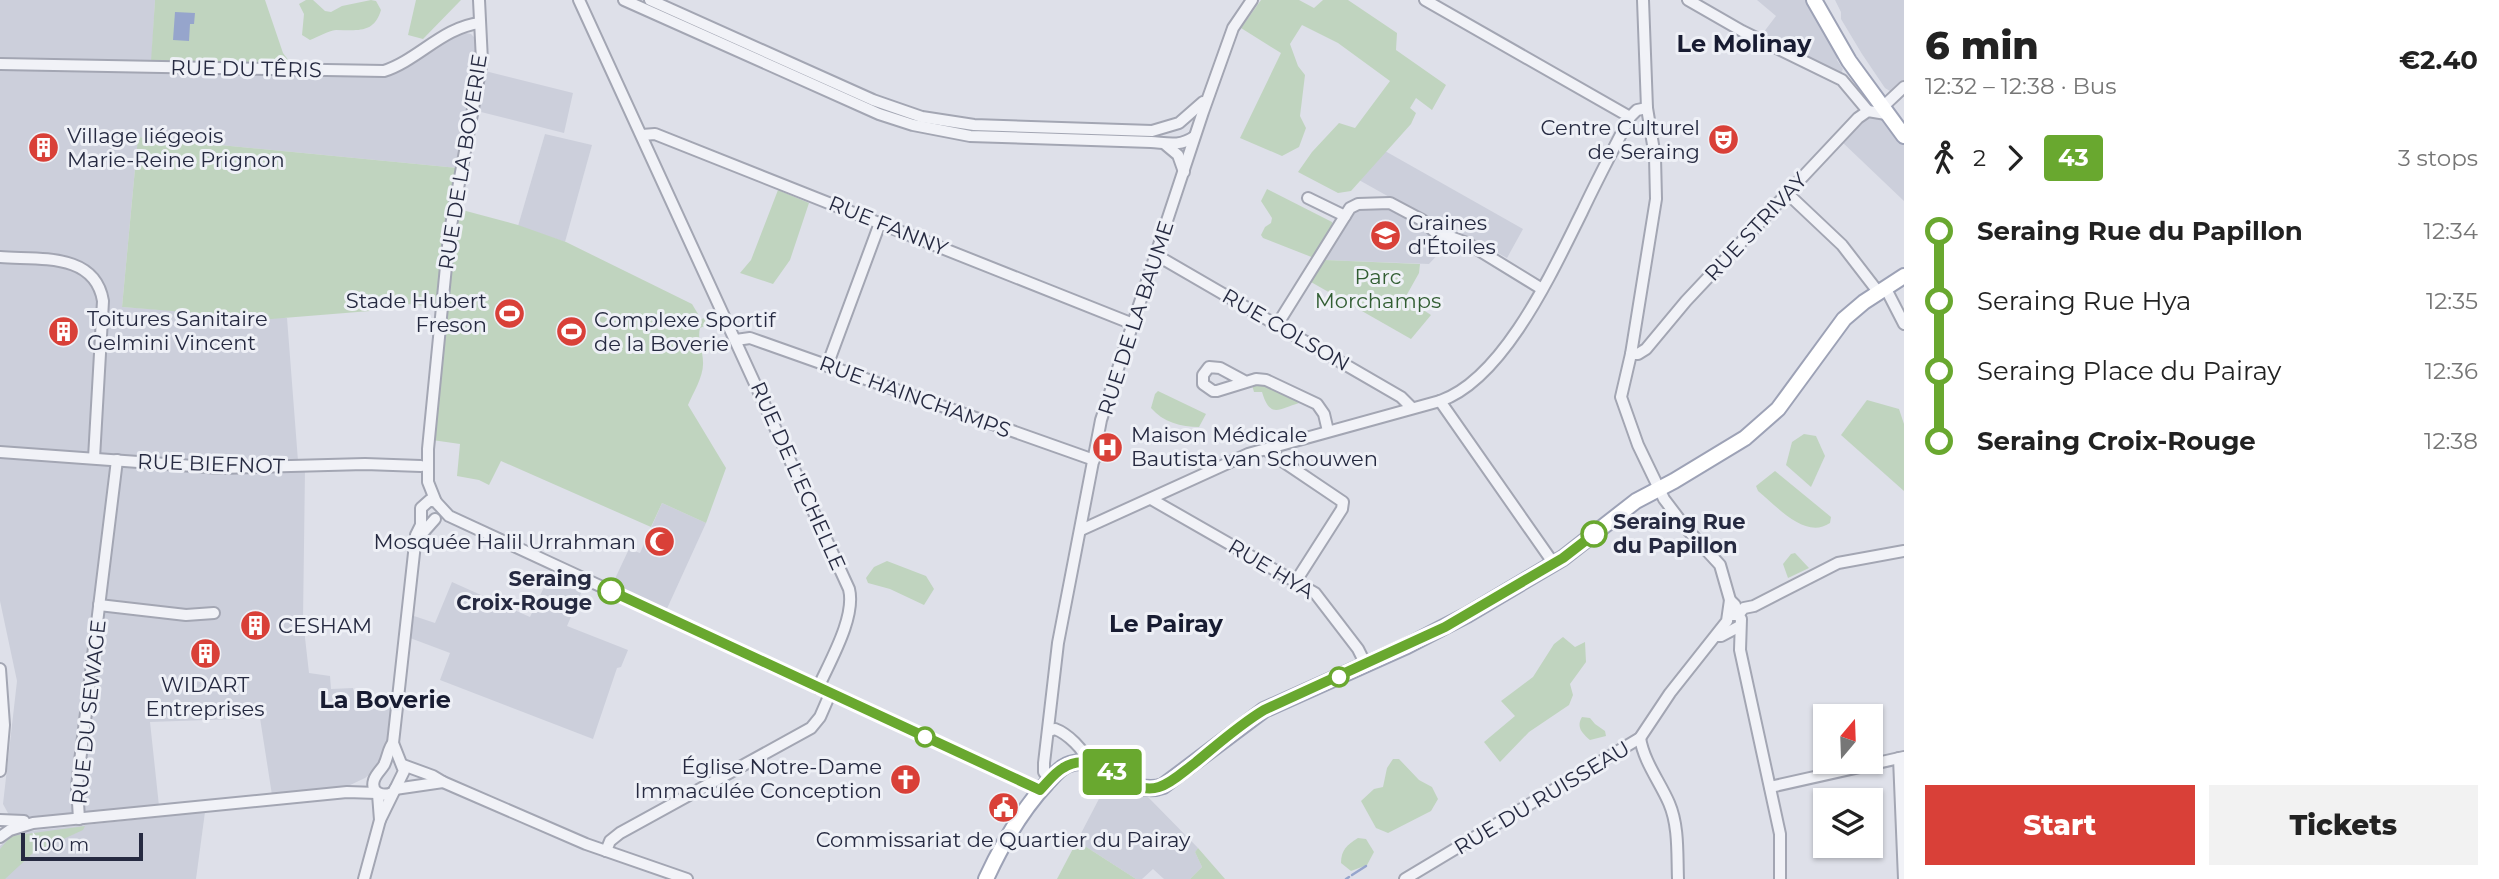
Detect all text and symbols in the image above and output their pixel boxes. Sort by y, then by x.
text: 6 min [1925,22,2039,69]
district label: Le Molinay [1677,29,1812,58]
text: €2.40 [2399,44,2478,76]
street label: RUE DE LA BOVERIE [433,52,492,272]
street label: RUE DU TÊRIS [170,55,322,82]
text: 12:32 – 12:38 · Bus [1925,72,2116,100]
place label: Centre Culturel de Seraing [1541,115,1700,164]
place label: Village liégeois Marie-Reine Prignon [67,123,285,172]
theatre icon: Centre Culturel de Seraing [1706,123,1740,157]
building icon: Village liégeois Marie-Reine Prignon [27,131,61,165]
icon: walk [1925,139,1963,177]
icon: forward [1996,139,2034,177]
text: 43 [2058,143,2089,172]
text: 2 [1973,144,1986,172]
text: 3 stops [2398,144,2478,172]
street label: RUE STRIVAY [1699,167,1813,286]
street label: RUE FANNY [825,190,952,261]
place label: Graines d'Étoiles [1408,210,1496,259]
text: Seraing Rue du Papillon [1977,215,2303,247]
text: 12:34 [2424,217,2478,245]
street label: RUE DE LA BAUME [1092,218,1179,418]
school or university icon: Graines d'Étoiles [1368,218,1402,252]
park label: Parc Morchamps [1315,264,1441,313]
street label: RUE COLSON [1218,283,1354,376]
text: Seraing Rue Hya [1977,285,2191,317]
text: 12:35 [2426,287,2478,315]
place label: Stade Hubert Freson [346,288,487,337]
sports icon: Stade Hubert Freson [493,296,527,330]
place label: Toitures Sanitaire Gelmini Vincent [87,306,268,355]
place label: Complexe Sportif de la Boverie [594,307,776,356]
building icon: Toitures Sanitaire Gelmini Vincent [47,314,81,348]
sports icon: Complexe Sportif de la Boverie [554,315,588,349]
street label: RUE HAINCHAMPS [816,350,1014,443]
text: Seraing Place du Pairay [1977,355,2281,387]
text: 12:36 [2425,357,2478,385]
street label: RUE DE L'ECHELLE [746,378,851,574]
place label: Maison Médicale Bautista van Schouwen [1131,422,1378,471]
text: Seraing Croix-Rouge [1977,425,2256,457]
text: 12:38 [2424,427,2478,455]
hospital icon: Maison Médicale Bautista van Schouwen [1091,430,1125,464]
street label: RUE BIEFNOT [137,448,285,479]
place label: Seraing Rue du Papillon [1613,509,1746,558]
marker: Seraing Rue du Papillon [1581,521,1607,547]
mosque icon: Mosquée Halil Urrahman [642,525,676,559]
place label: Mosquée Halil Urrahman [373,529,636,554]
street label: RUE HYA [1224,533,1319,604]
place label: Seraing Croix-Rouge [456,566,592,615]
marker: Seraing Croix-Rouge [598,578,624,604]
building icon: CESHAM [238,609,272,643]
district label: Le Pairay [1109,609,1224,638]
place label: CESHAM [278,613,372,638]
street label: RUE DU SEWAGE [66,618,111,805]
building icon: WIDART Entreprises [188,636,222,670]
unlabelled marker [1329,667,1349,687]
place label: WIDART Entreprises [146,672,264,721]
district label: La Boverie [319,685,451,714]
north arrow [1813,704,1883,774]
map controls [1813,704,1883,858]
unlabelled marker [915,727,935,747]
street label: RUE DU RUISSEAU [1449,735,1634,860]
line badge: 43 [1080,749,1144,795]
place label: Église Notre-Dame Immaculée Conception [634,754,882,803]
text: 43 [1097,757,1127,786]
church icon: Église Notre-Dame Immaculée Conception [888,762,922,796]
button: Start [1925,785,2195,865]
button: Tickets [2209,785,2478,865]
button: layers [1813,788,1883,858]
public building icon: Commissariat de Quartier du Pairay [986,791,1020,825]
place label: Commissariat de Quartier du Pairay [816,827,1191,852]
scale bar [21,830,144,862]
text: 100 m [32,833,89,856]

